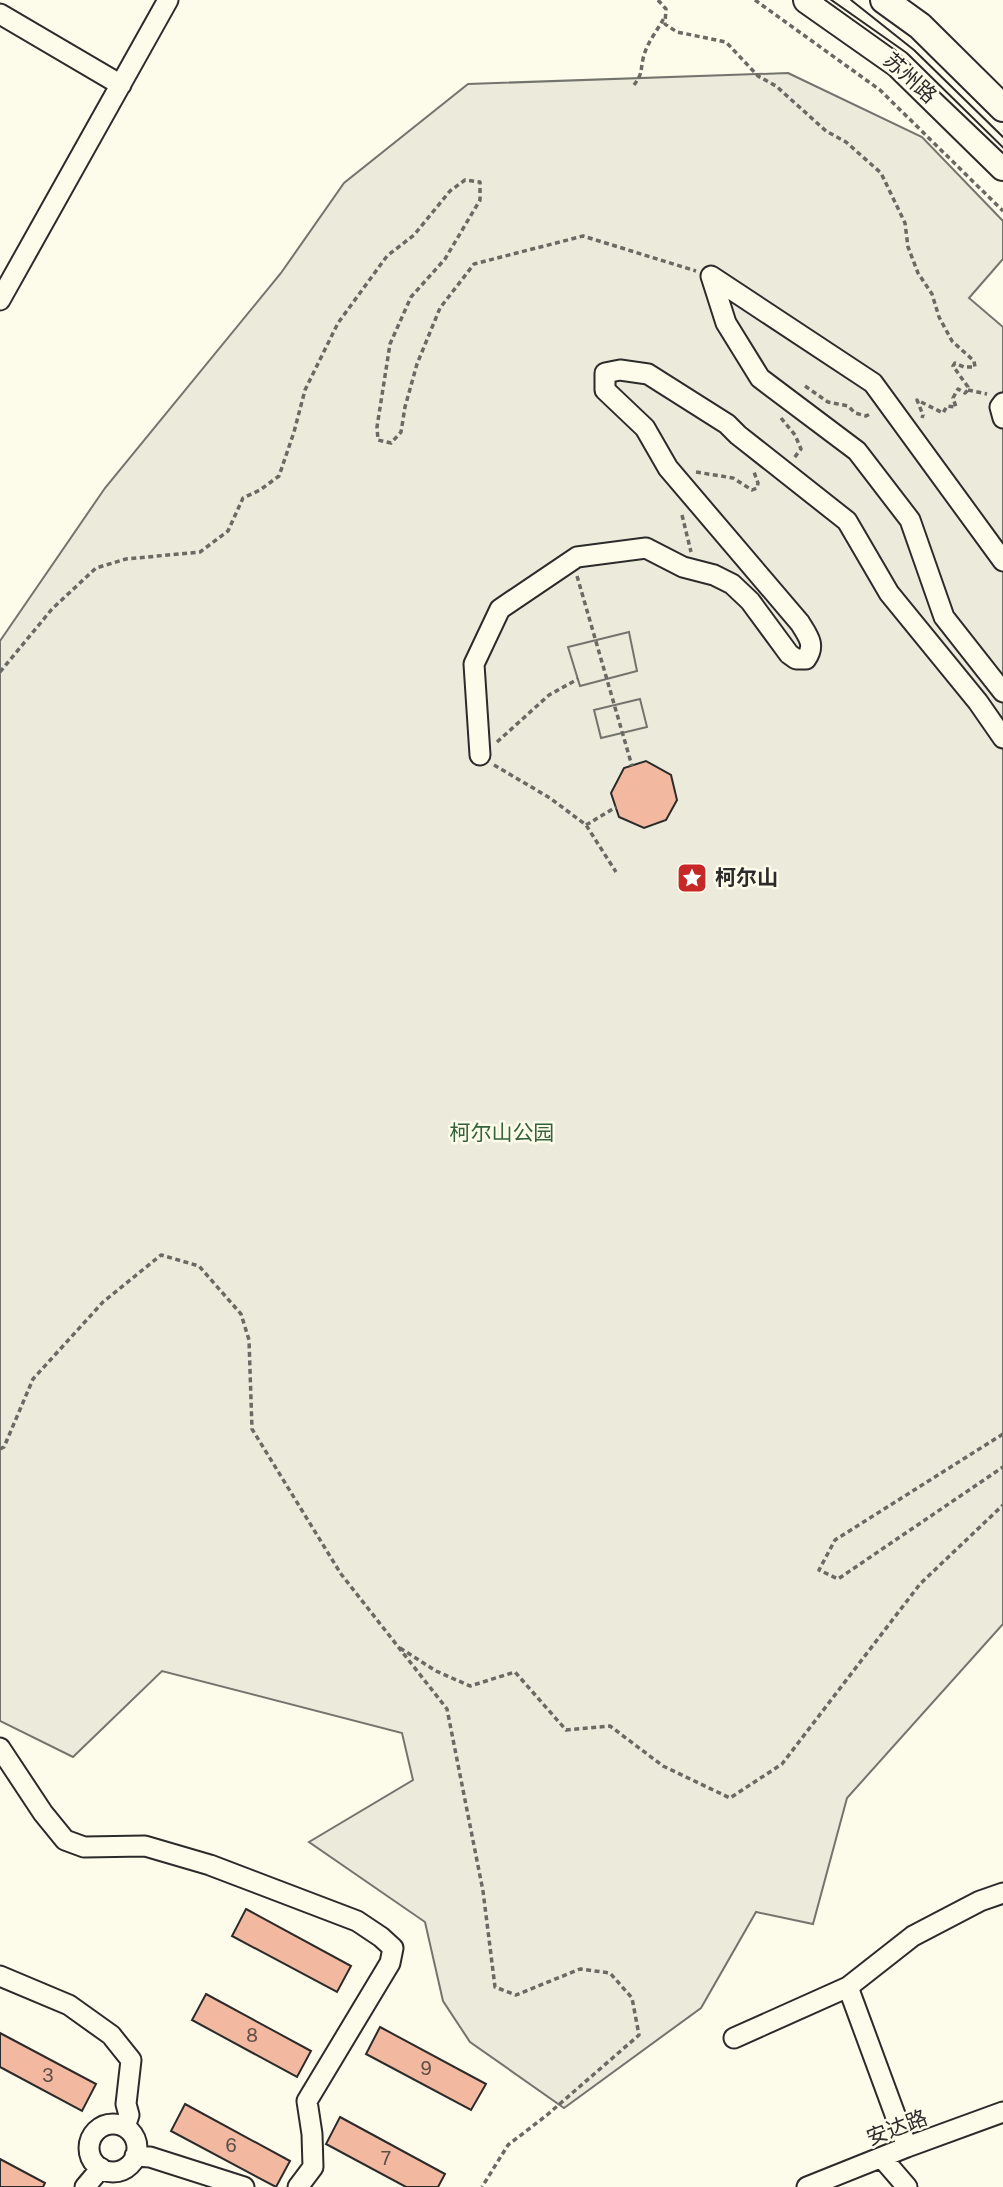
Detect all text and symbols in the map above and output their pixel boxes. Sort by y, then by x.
street label: 苏州路 [879,47,942,108]
place icon: 柯尔山 [675,861,709,895]
place label: 柯尔山 [715,865,778,890]
park label: 柯尔山公园 [450,1120,555,1145]
house number: 8 [246,2025,258,2046]
house number: 9 [420,2058,432,2079]
house number: 3 [42,2065,54,2086]
street label: 安达路 [863,2105,931,2150]
house number: 6 [225,2135,237,2156]
house number: 7 [381,2148,391,2169]

